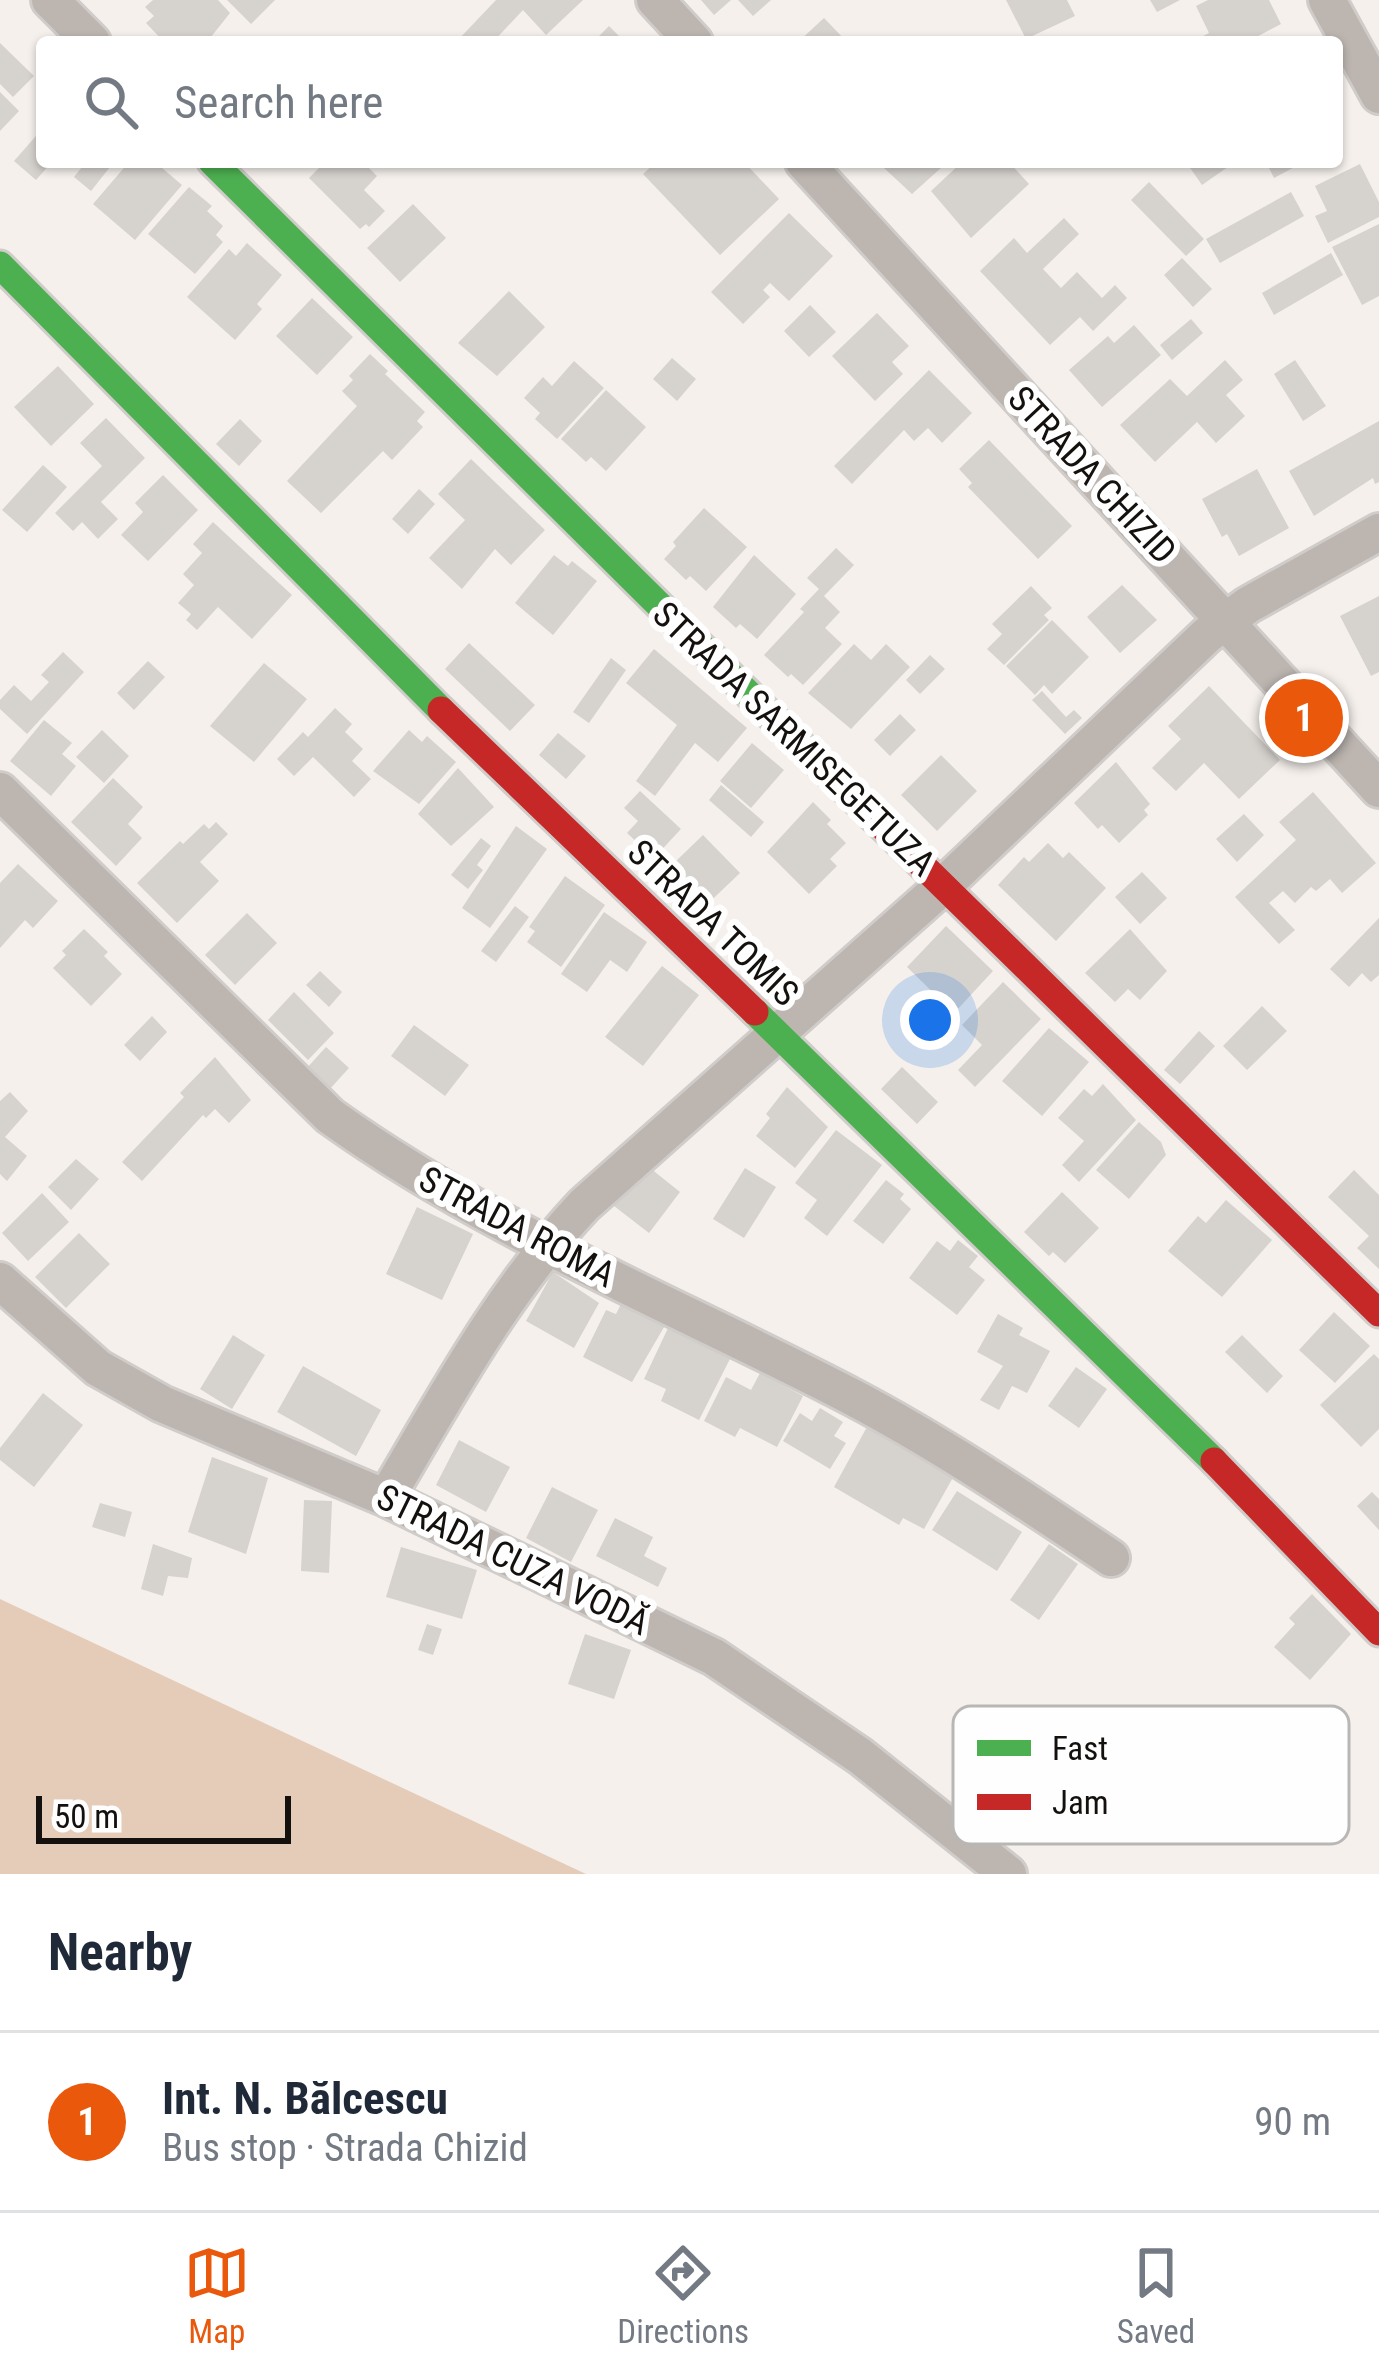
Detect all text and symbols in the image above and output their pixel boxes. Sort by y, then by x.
search box [36,36,1343,168]
icon: search [78,69,144,135]
text: Search here [174,76,383,129]
street label: STRADA CHIZID [999,378,1185,572]
street label: STRADA SARMISEGETUZA [644,593,944,885]
pin: 1 [1265,673,1343,763]
street label: STRADA TOMIS [619,831,807,1015]
your location [900,990,960,1050]
street label: STRADA ROMA [412,1158,622,1296]
street label: STRADA CUZA VODĂ [370,1476,656,1644]
legend [953,1706,1349,1844]
text: Fast [1052,1729,1108,1768]
text: Jam [1052,1783,1109,1822]
scale bar [36,1790,291,1843]
text: 50 m [54,1797,119,1836]
text: Nearby [48,1923,192,1982]
text: Int. N. Bălcescu [162,2072,448,2125]
text: 1 [77,2099,97,2145]
text: 90 m [1254,2099,1331,2145]
text: Bus stop · Strada Chizid [162,2125,528,2171]
tab: Map [184,2240,250,2351]
tab: Directions [617,2240,749,2351]
tab: Saved [1117,2240,1195,2351]

